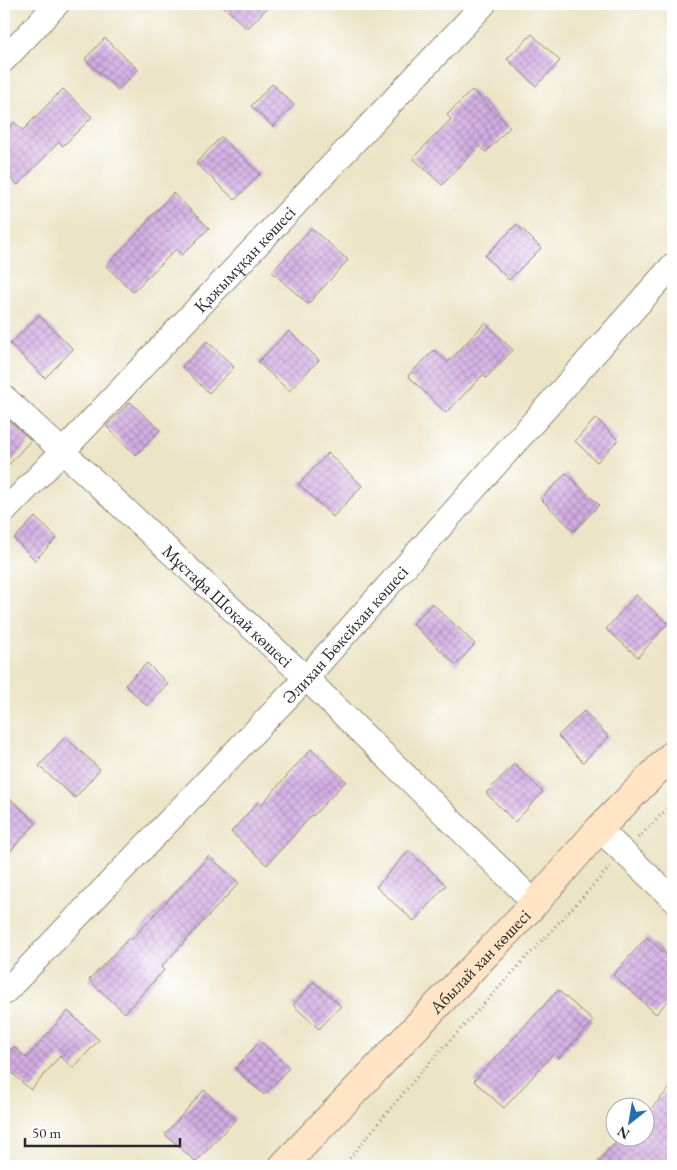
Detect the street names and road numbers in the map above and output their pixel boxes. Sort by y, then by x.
street label: Қажымұқан көшесі [188,200,300,317]
street label: Мұстафа Шоқай көшесі [158,539,299,672]
street label: Әлихан Бөкейхан көшесі [277,560,413,708]
street label: Абылай хан көшесі [423,903,535,1019]

